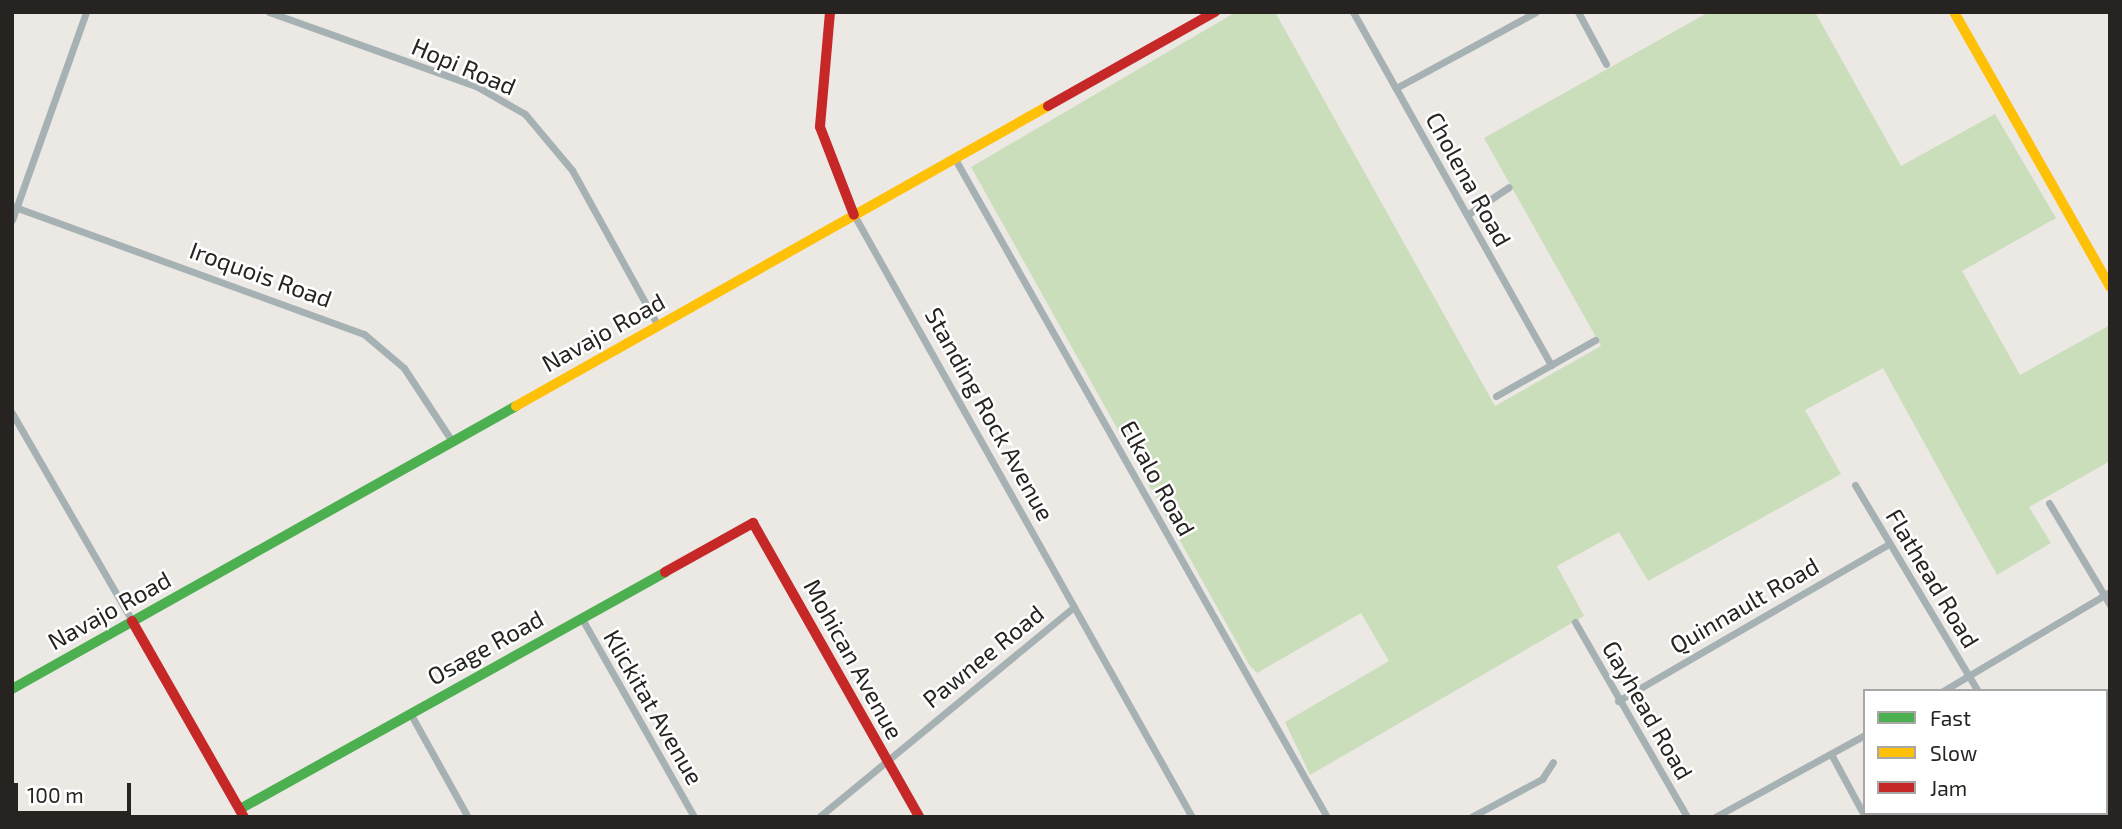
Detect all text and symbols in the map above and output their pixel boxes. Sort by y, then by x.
street label: Hopi Road [408,31,520,101]
street label: Cholena Road [1420,107,1518,251]
street label: Iroquois Road [186,235,336,313]
street label: Navajo Road [536,286,670,378]
street label: Standing Rock Avenue [919,302,1061,526]
street label: Elkalo Road [1115,415,1201,541]
street label: Flathead Road [1880,503,1986,653]
street label: Quinnault Road [1664,551,1824,659]
street label: Navajo Road [42,564,176,656]
street label: Mohican Avenue [798,574,910,744]
street label: Pawnee Road [917,598,1049,714]
street label: Osage Road [422,603,548,691]
street label: Klickitat Avenue [598,624,710,790]
street label: Gayhead Road [1597,636,1699,784]
legend [1863,689,2108,815]
text: Fast [1930,705,1971,730]
text: Slow [1930,740,1977,765]
scale bar [18,770,135,814]
text: Jam [1930,775,1967,800]
text: 100 m [27,782,84,807]

